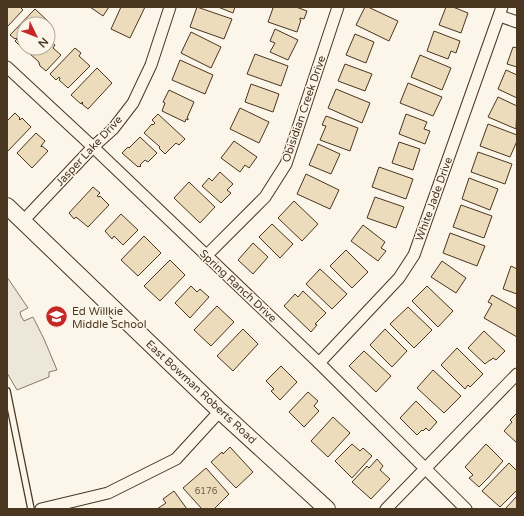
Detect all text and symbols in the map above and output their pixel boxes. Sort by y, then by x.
north arrow [16,16,56,56]
text: N [35,35,51,50]
street label: Obisidian Creek Drive [280,54,328,164]
street label: Jasper Lake Drive [53,113,125,189]
street label: White Jade Drive [413,155,455,243]
street label: Spring Ranch Drive [197,247,279,325]
school or university icon: Ed Willkie Middle School [43,304,69,330]
place label: Ed Willkie Middle School [72,305,146,331]
street label: East Bowman Roberts Road [143,337,259,447]
house number: 6176 [195,486,218,497]

